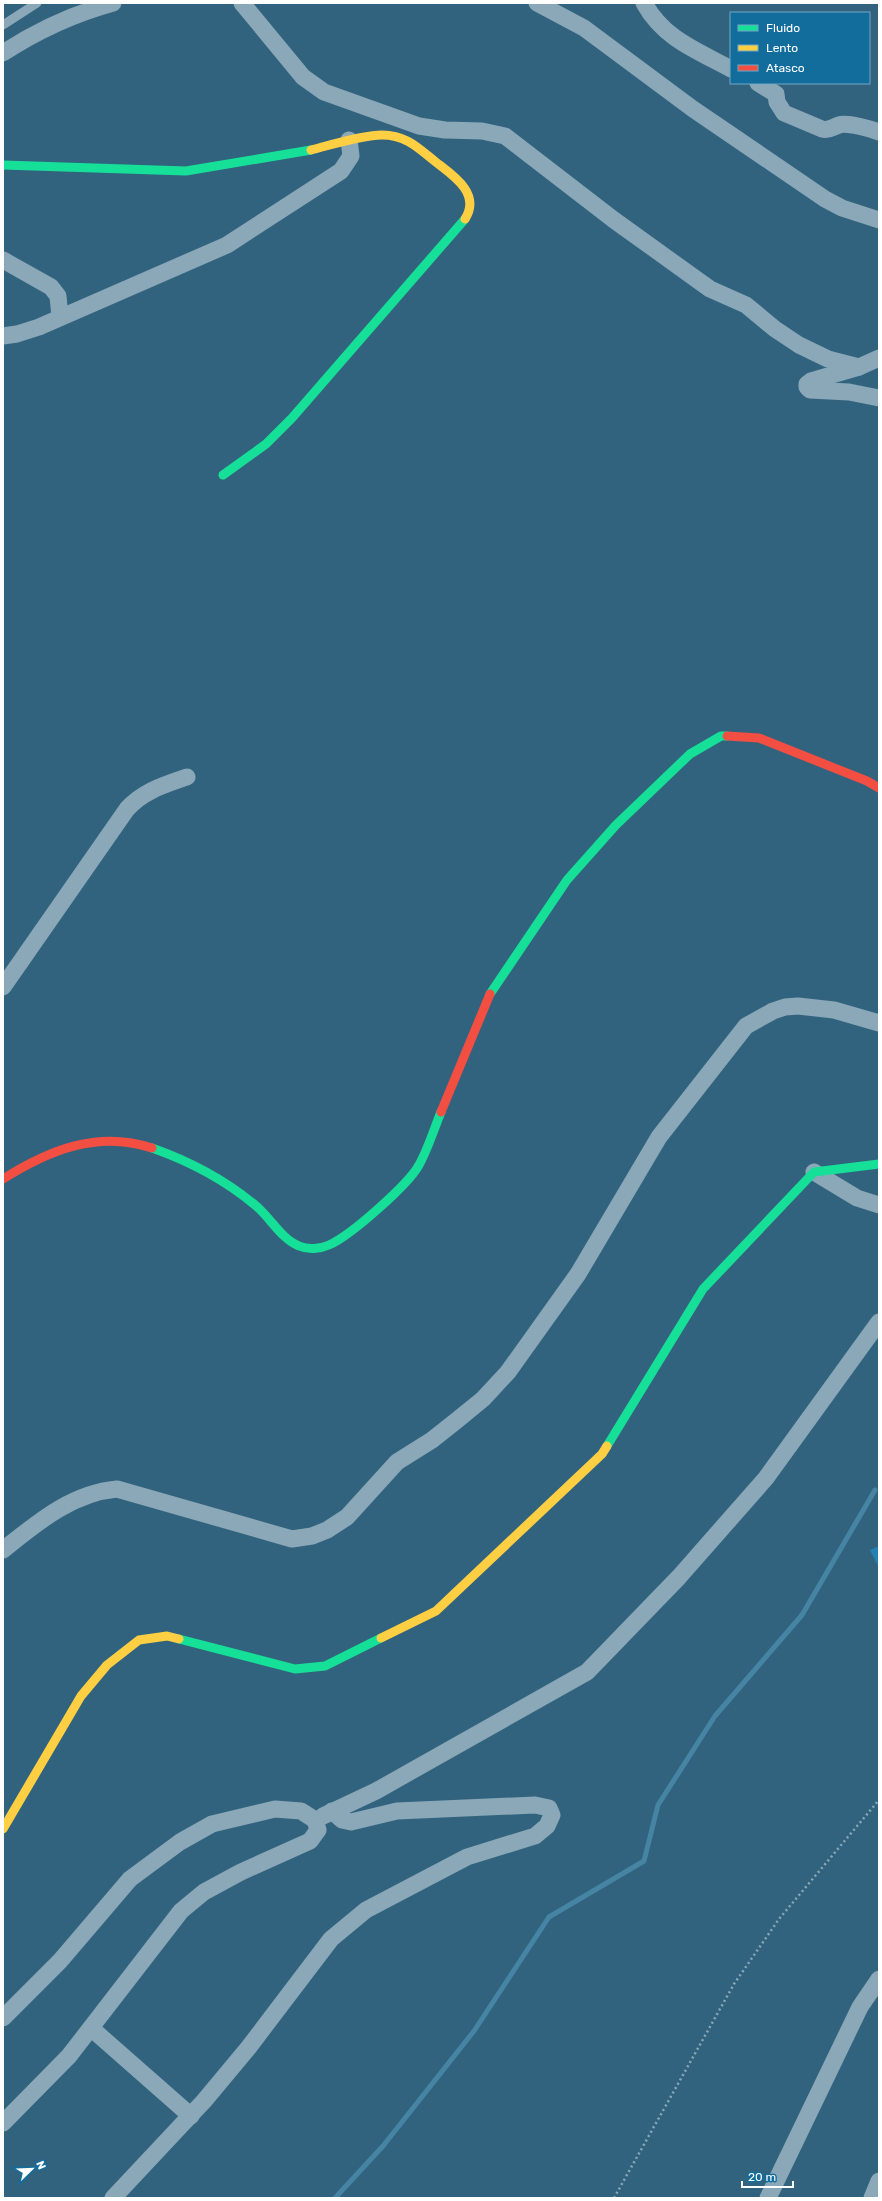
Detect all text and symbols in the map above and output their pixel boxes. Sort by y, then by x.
legend [730,12,870,84]
text: Fluido [766,21,800,35]
text: Lento [766,41,798,55]
text: Atasco [766,61,805,75]
north arrow [12,2149,52,2189]
text: N [33,2159,48,2172]
scale bar [742,2163,793,2189]
text: 20 m [748,2170,776,2184]

